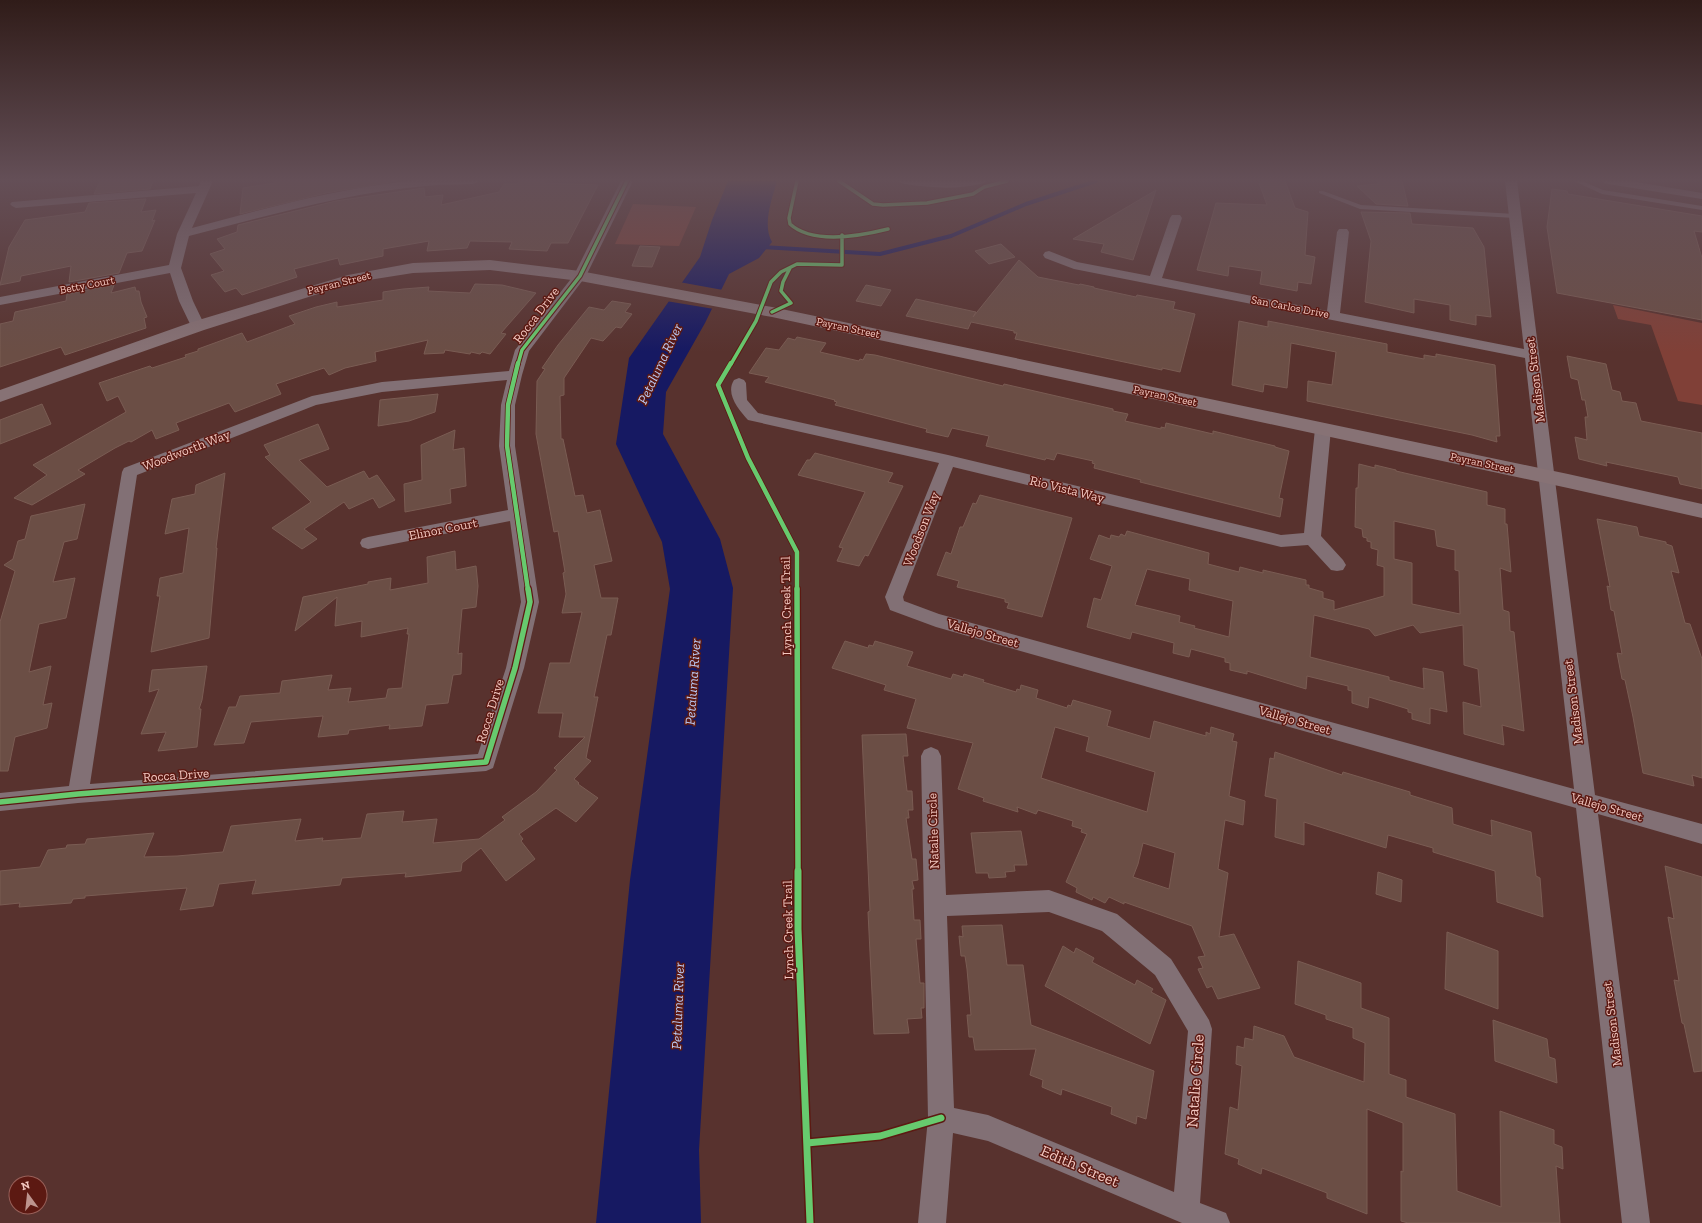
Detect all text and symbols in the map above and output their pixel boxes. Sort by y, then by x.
street label: Payran Street [306,269,373,297]
street label: Betty Court [59,273,116,297]
street label: Rocca Drive [510,284,562,346]
street label: San Carlos Drive [1250,293,1330,321]
street label: Payran Street [815,315,882,341]
water label: Petaluma River [634,321,686,407]
street label: Madison Street [1522,337,1548,423]
street label: Payran Street [1132,383,1199,409]
street label: Woodworth Way [140,426,232,474]
street label: Payran Street [1449,450,1516,476]
street label: Rio Vista Way [1028,473,1106,506]
street label: Woodson Way [900,489,942,568]
street label: Elinor Court [407,515,479,543]
street label: Lynch Creek Trail [778,556,794,656]
street label: Vallejo Street [944,615,1021,651]
water label: Petaluma River [681,638,705,726]
street label: Madison Street [1560,659,1586,745]
street label: Rocca Drive [473,677,507,745]
street label: Vallejo Street [1256,702,1333,738]
street label: Rocca Drive [142,765,210,785]
street label: Vallejo Street [1568,789,1645,825]
street label: Natalie Circle [924,793,942,869]
street label: Lynch Creek Trail [780,880,796,980]
water label: Petaluma River [668,962,688,1050]
street label: Madison Street [1599,981,1625,1067]
street label: Natalie Circle [1182,1034,1208,1128]
street label: Edith Street [1038,1141,1122,1191]
north arrow [8,1175,48,1215]
text: N [20,1178,32,1193]

